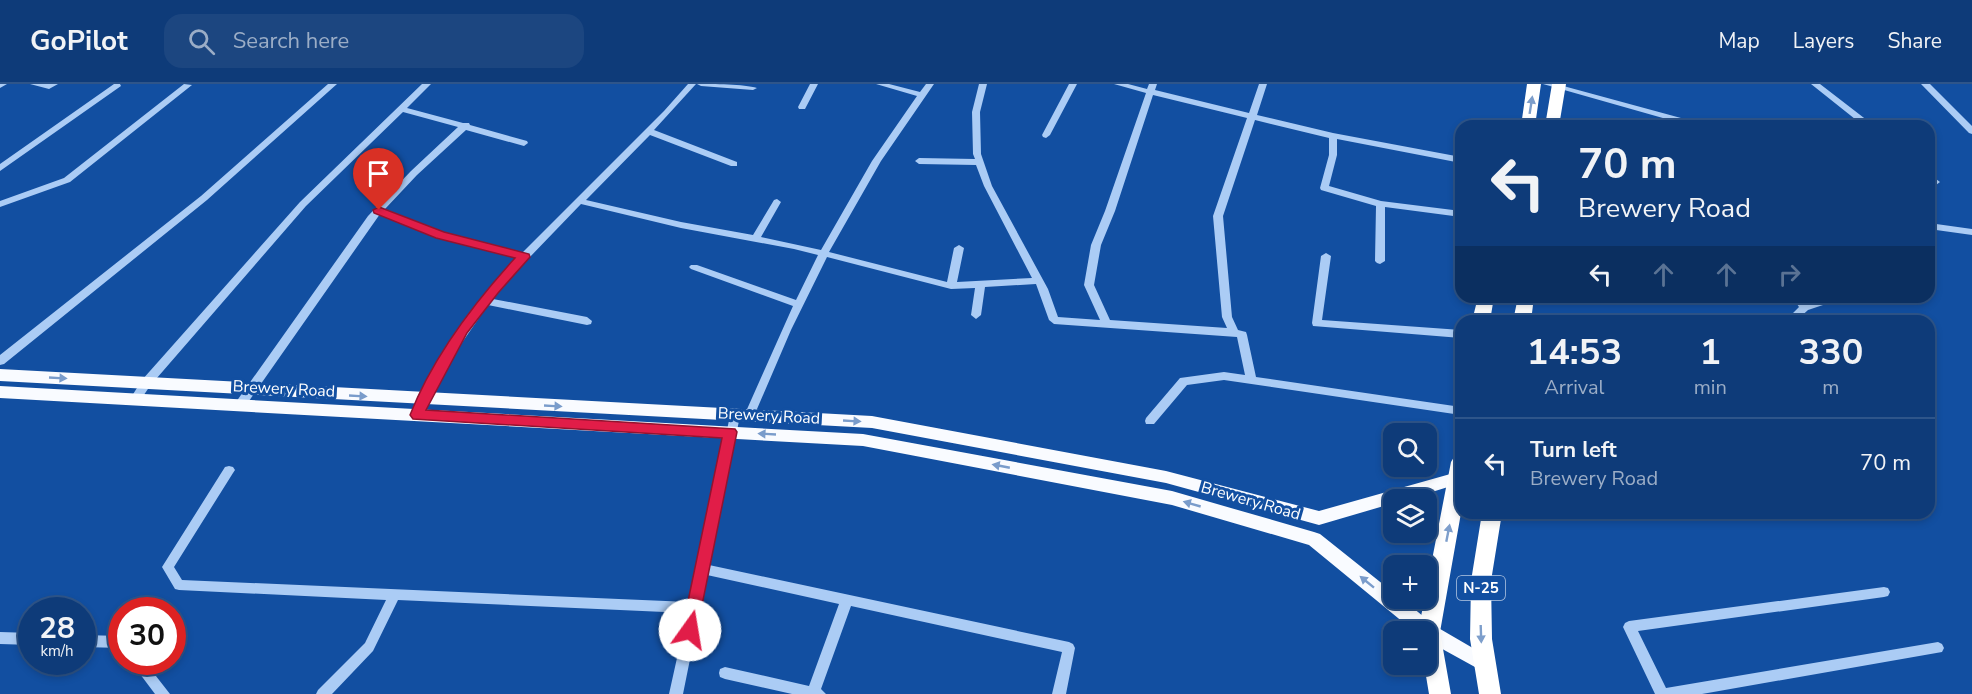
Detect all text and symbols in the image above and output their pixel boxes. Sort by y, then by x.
search box [164,14,584,68]
text: GoPilot [30,22,128,60]
icon: search [185,25,218,58]
text: Search here [233,26,349,56]
text: Map [1718,27,1760,55]
text: Layers [1793,27,1854,55]
text: Share [1887,27,1942,55]
one-way arrow [1527,95,1536,114]
text: 70 m [1578,136,1677,193]
icon: left [1479,144,1557,222]
pin [353,148,404,210]
icon: arrive [362,157,395,190]
text: Brewery Road [1578,190,1751,227]
icon: left [1584,258,1617,291]
icon: ahead [1647,258,1680,291]
icon: ahead [1710,258,1743,291]
icon: right [1773,258,1806,291]
text: 14:53 [1527,328,1622,377]
text: 1 [1699,328,1721,377]
text: 330 [1798,328,1863,377]
one-way arrow [49,373,68,383]
text: Arrival [1544,374,1604,401]
text: min [1694,374,1727,401]
text: m [1822,374,1839,401]
street label: Brewery Road [232,375,336,403]
one-way arrow [348,391,367,400]
one-way arrow [543,402,562,411]
street label: Brewery Road [717,402,821,430]
one-way arrow [843,417,862,426]
map controls [1383,423,1437,675]
button: search [1383,423,1437,477]
one-way arrow [757,430,776,439]
text: Turn left [1530,435,1617,465]
icon: left [1479,447,1512,480]
text: 70 m [1860,448,1911,478]
one-way arrow [991,461,1010,470]
text: Brewery Road [1530,465,1658,492]
street label: Brewery Road [1198,476,1303,526]
button: layers [1383,489,1437,543]
one-way arrow [1183,499,1201,508]
one-way arrow [1444,523,1453,542]
button: + [1383,555,1437,609]
one-way arrow [1359,575,1375,588]
road number: N-25 [1457,576,1505,600]
speed limit sign: 30 [108,597,186,675]
position arrow [658,598,722,662]
text: 28 [39,608,75,649]
button: − [1383,621,1437,675]
one-way arrow [1477,624,1486,643]
text: km/h [40,641,74,661]

